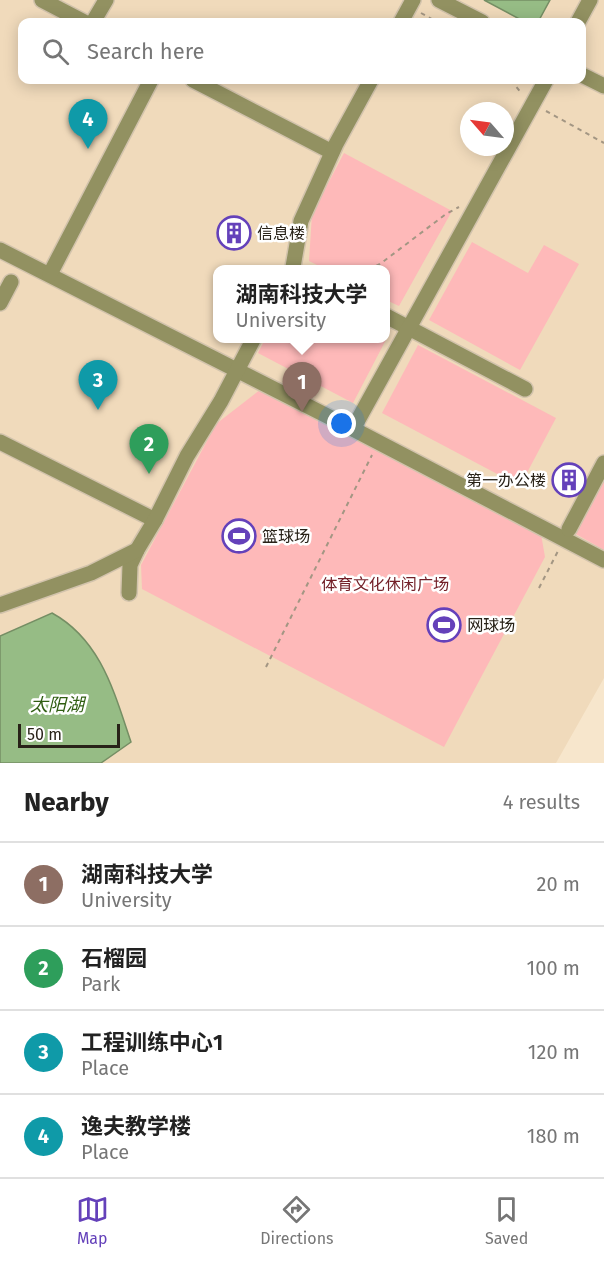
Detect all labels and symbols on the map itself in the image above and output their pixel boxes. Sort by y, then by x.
pin: 4 [68,100,107,149]
north arrow [460,102,514,156]
building icon: 信息楼 [216,215,252,251]
place label: 信息楼 [257,224,305,243]
pin: 3 [78,360,118,410]
pin: 1 [282,362,322,412]
your location [327,409,356,438]
pin: 2 [130,424,168,474]
building icon: 第一办公楼 [551,462,587,498]
place label: 第一办公楼 [466,471,546,490]
sports icon: 篮球场 [221,518,257,554]
place label: 篮球场 [262,527,310,546]
park label: 体育文化休闲广场 [321,575,449,594]
sports icon: 网球场 [426,607,462,643]
place label: 网球场 [467,616,515,635]
water label: 太阳湖 [30,694,87,716]
scale bar [18,721,120,748]

